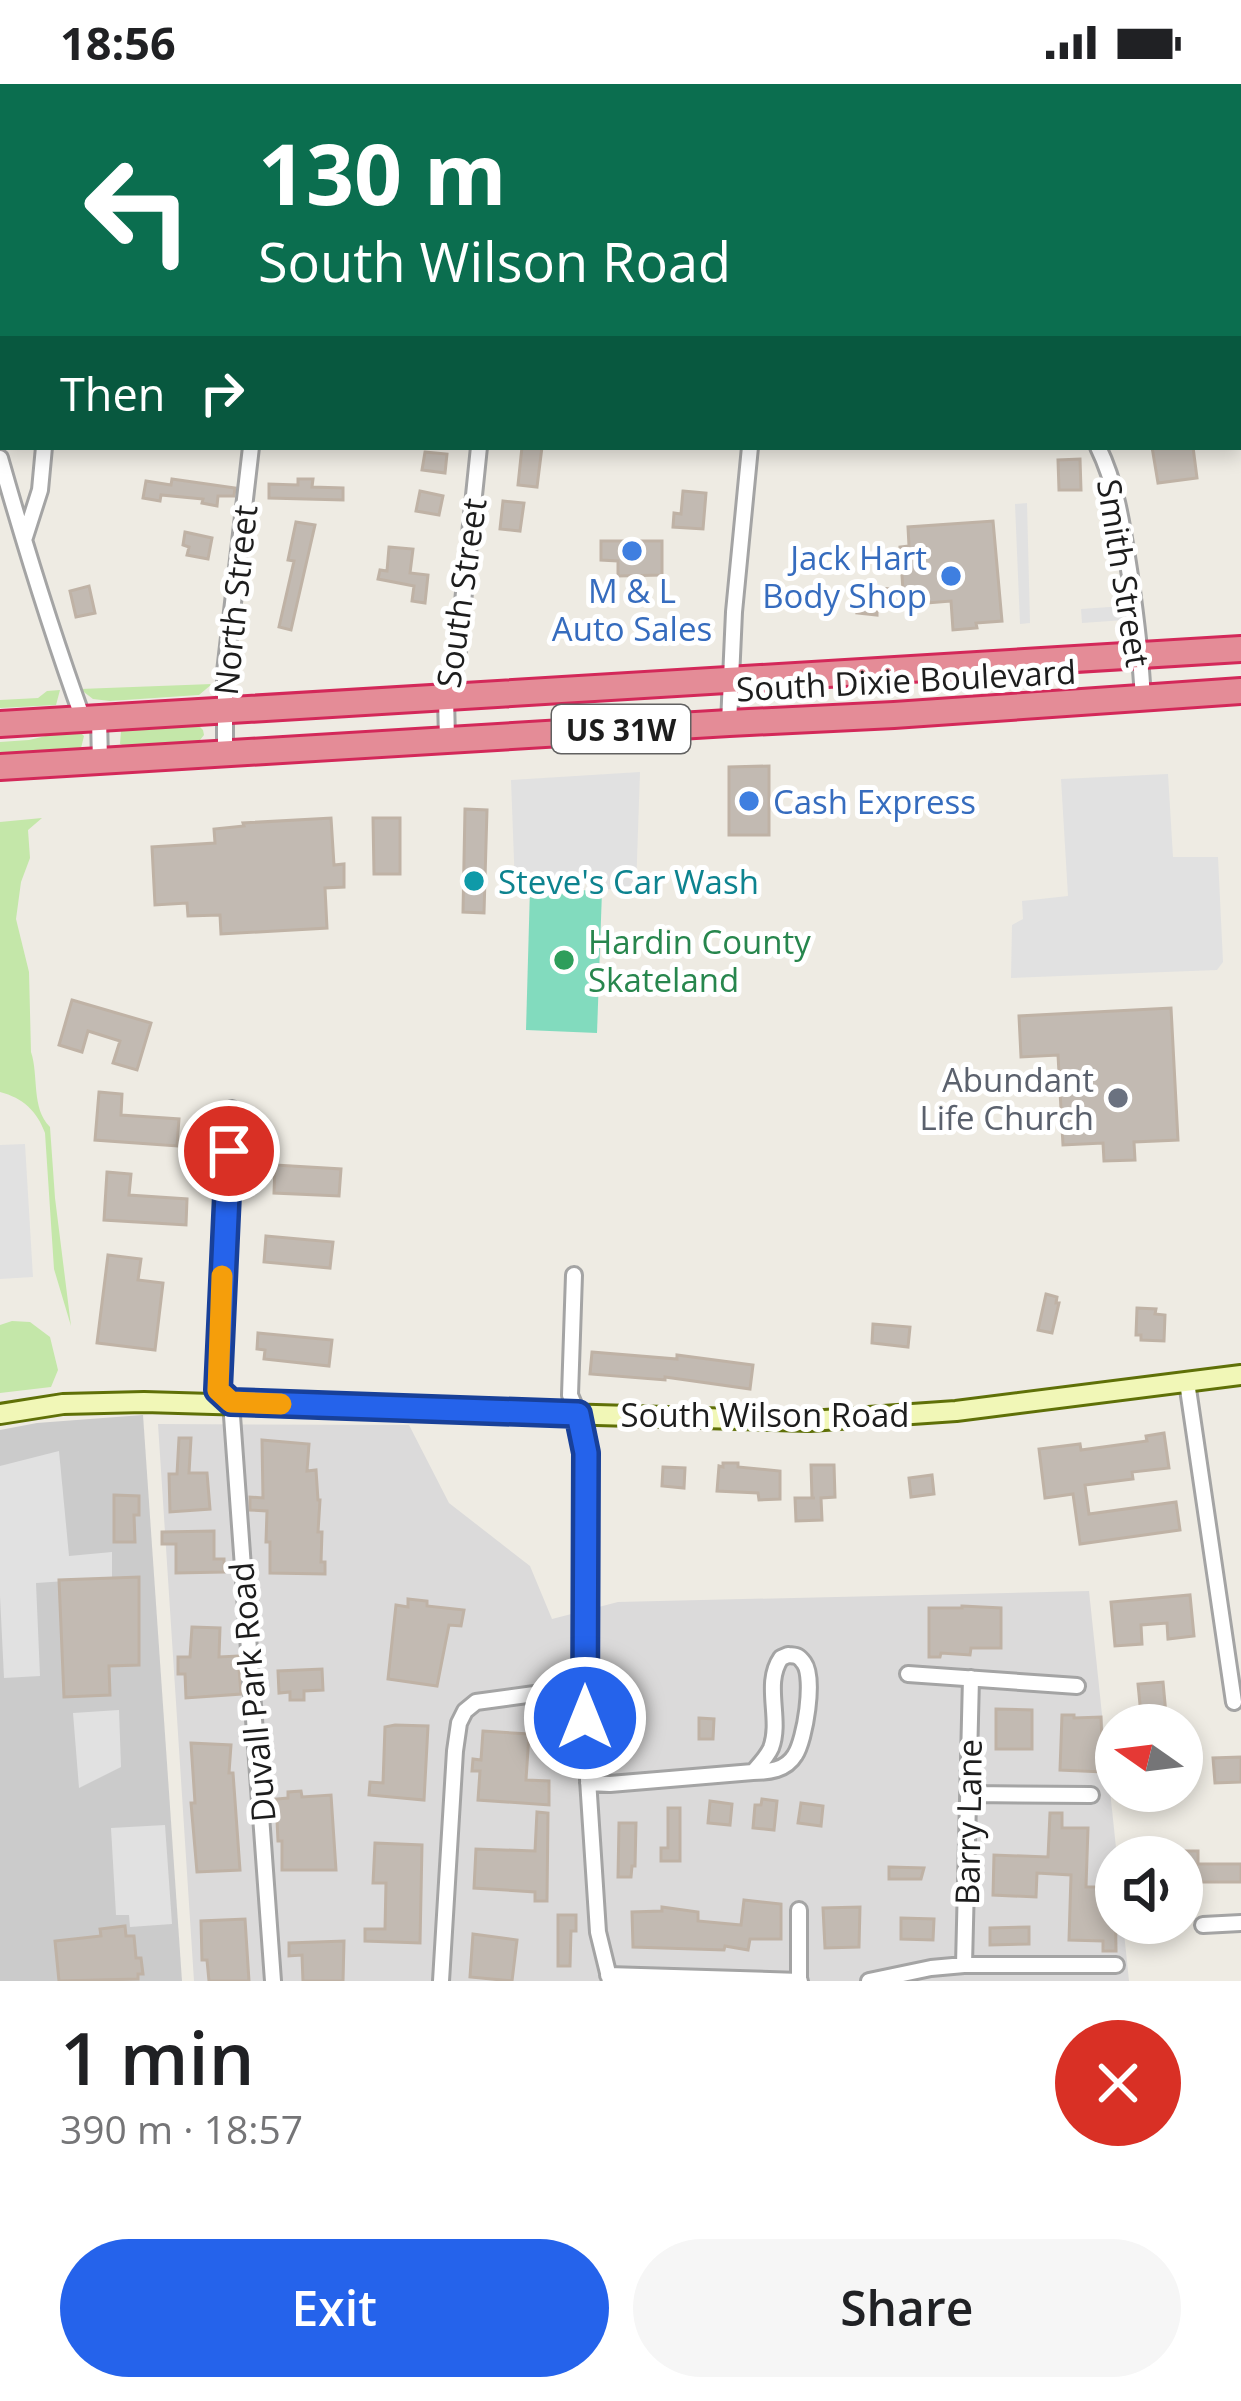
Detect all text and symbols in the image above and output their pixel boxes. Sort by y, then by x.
text: 18:56 [60,12,176,73]
text: 130 m [258,115,506,230]
icon: left [60,132,216,288]
text: South Wilson Road [258,224,731,298]
icon: right [189,360,255,426]
text: Then [60,363,165,424]
street label: Smith Street [1087,476,1161,670]
street label: South Street [425,495,497,691]
street label: North Street [203,503,267,697]
place label: Jack Hart Body Shop [762,535,927,618]
marker: M & L Auto Sales [619,538,645,564]
marker: Jack Hart Body Shop [938,563,964,589]
place label: M & L Auto Sales [552,568,712,651]
street label: South Dixie Boulevard [735,649,1077,711]
road number: US 31W [552,705,690,753]
place label: Cash Express [773,779,976,824]
marker: Cash Express [736,788,762,814]
place label: Steve's Car Wash [498,859,759,904]
marker: Steve's Car Wash [461,868,487,894]
place label: Hardin County Skateland [588,919,811,1002]
marker: Hardin County Skateland [551,947,577,973]
place label: Abundant Life Church [919,1057,1094,1140]
marker: Abundant Life Church [1105,1085,1131,1111]
pin [178,1100,280,1202]
icon: arrive [196,1118,262,1184]
street label: South Wilson Road [620,1392,910,1437]
street label: Duvall Park Road [218,1560,286,1824]
position arrow [522,1655,648,1781]
north arrow [1095,1704,1203,1812]
map controls [1095,1704,1203,1944]
street label: Barry Lane [944,1739,992,1905]
button: sound [1095,1836,1203,1944]
text: 1 min [60,2008,254,2106]
button: close [1055,2020,1181,2146]
text: 390 m · 18:57 [60,2102,303,2155]
button: Exit [60,2239,609,2377]
button: Share [633,2239,1181,2377]

